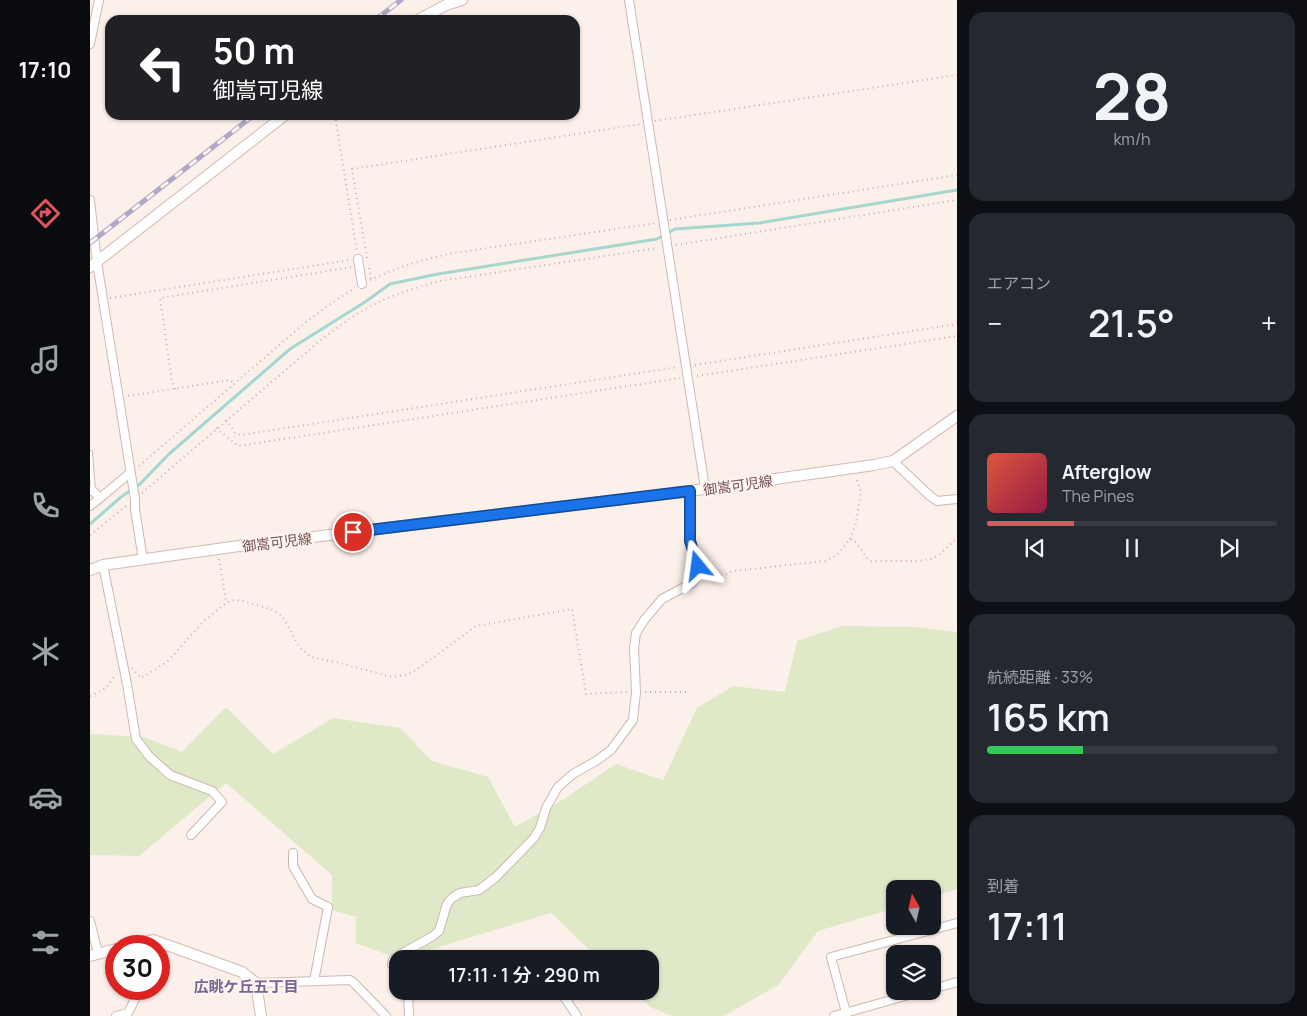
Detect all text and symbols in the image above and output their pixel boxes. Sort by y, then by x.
text: 50 m [213,27,295,75]
icon: left [130,35,195,100]
text: 28 [1093,51,1171,140]
text: 17:10 [18,55,72,85]
text: 御嵩可児線 [213,75,323,105]
text: km/h [1113,128,1151,150]
icon: directions [28,196,63,231]
text: エアコン [987,272,1051,294]
text: 21.5° [1088,296,1175,348]
text: − [987,304,1002,342]
text: + [1261,304,1277,342]
icon: music [28,342,63,377]
text: Afterglow [1062,459,1151,485]
street label: 御嵩可児線 [702,471,774,499]
text: The Pines [1062,485,1134,507]
icon: phone [28,488,63,523]
pin [332,511,374,553]
icon: arrive [339,518,367,546]
street label: 御嵩可児線 [241,528,313,556]
icon: previous [1021,534,1049,562]
icon: pause [1118,534,1146,562]
icon: next [1215,534,1243,562]
position arrow [671,539,723,591]
icon: climate [28,634,63,669]
text: 航続距離 · 33% [987,666,1093,688]
text: 165 km [987,690,1110,742]
icon: car [28,780,63,815]
text: 到着 [987,875,1019,897]
north arrow [886,880,941,935]
map controls [886,880,941,1000]
text: 17:11 [987,899,1067,951]
icon: filters [28,925,63,960]
speed limit sign: 30 [105,935,170,1000]
button: layers [886,945,941,1000]
text: 17:11 · 1 分 · 290 m [448,962,600,988]
district label: 広眺ケ丘五丁目 [193,976,299,997]

